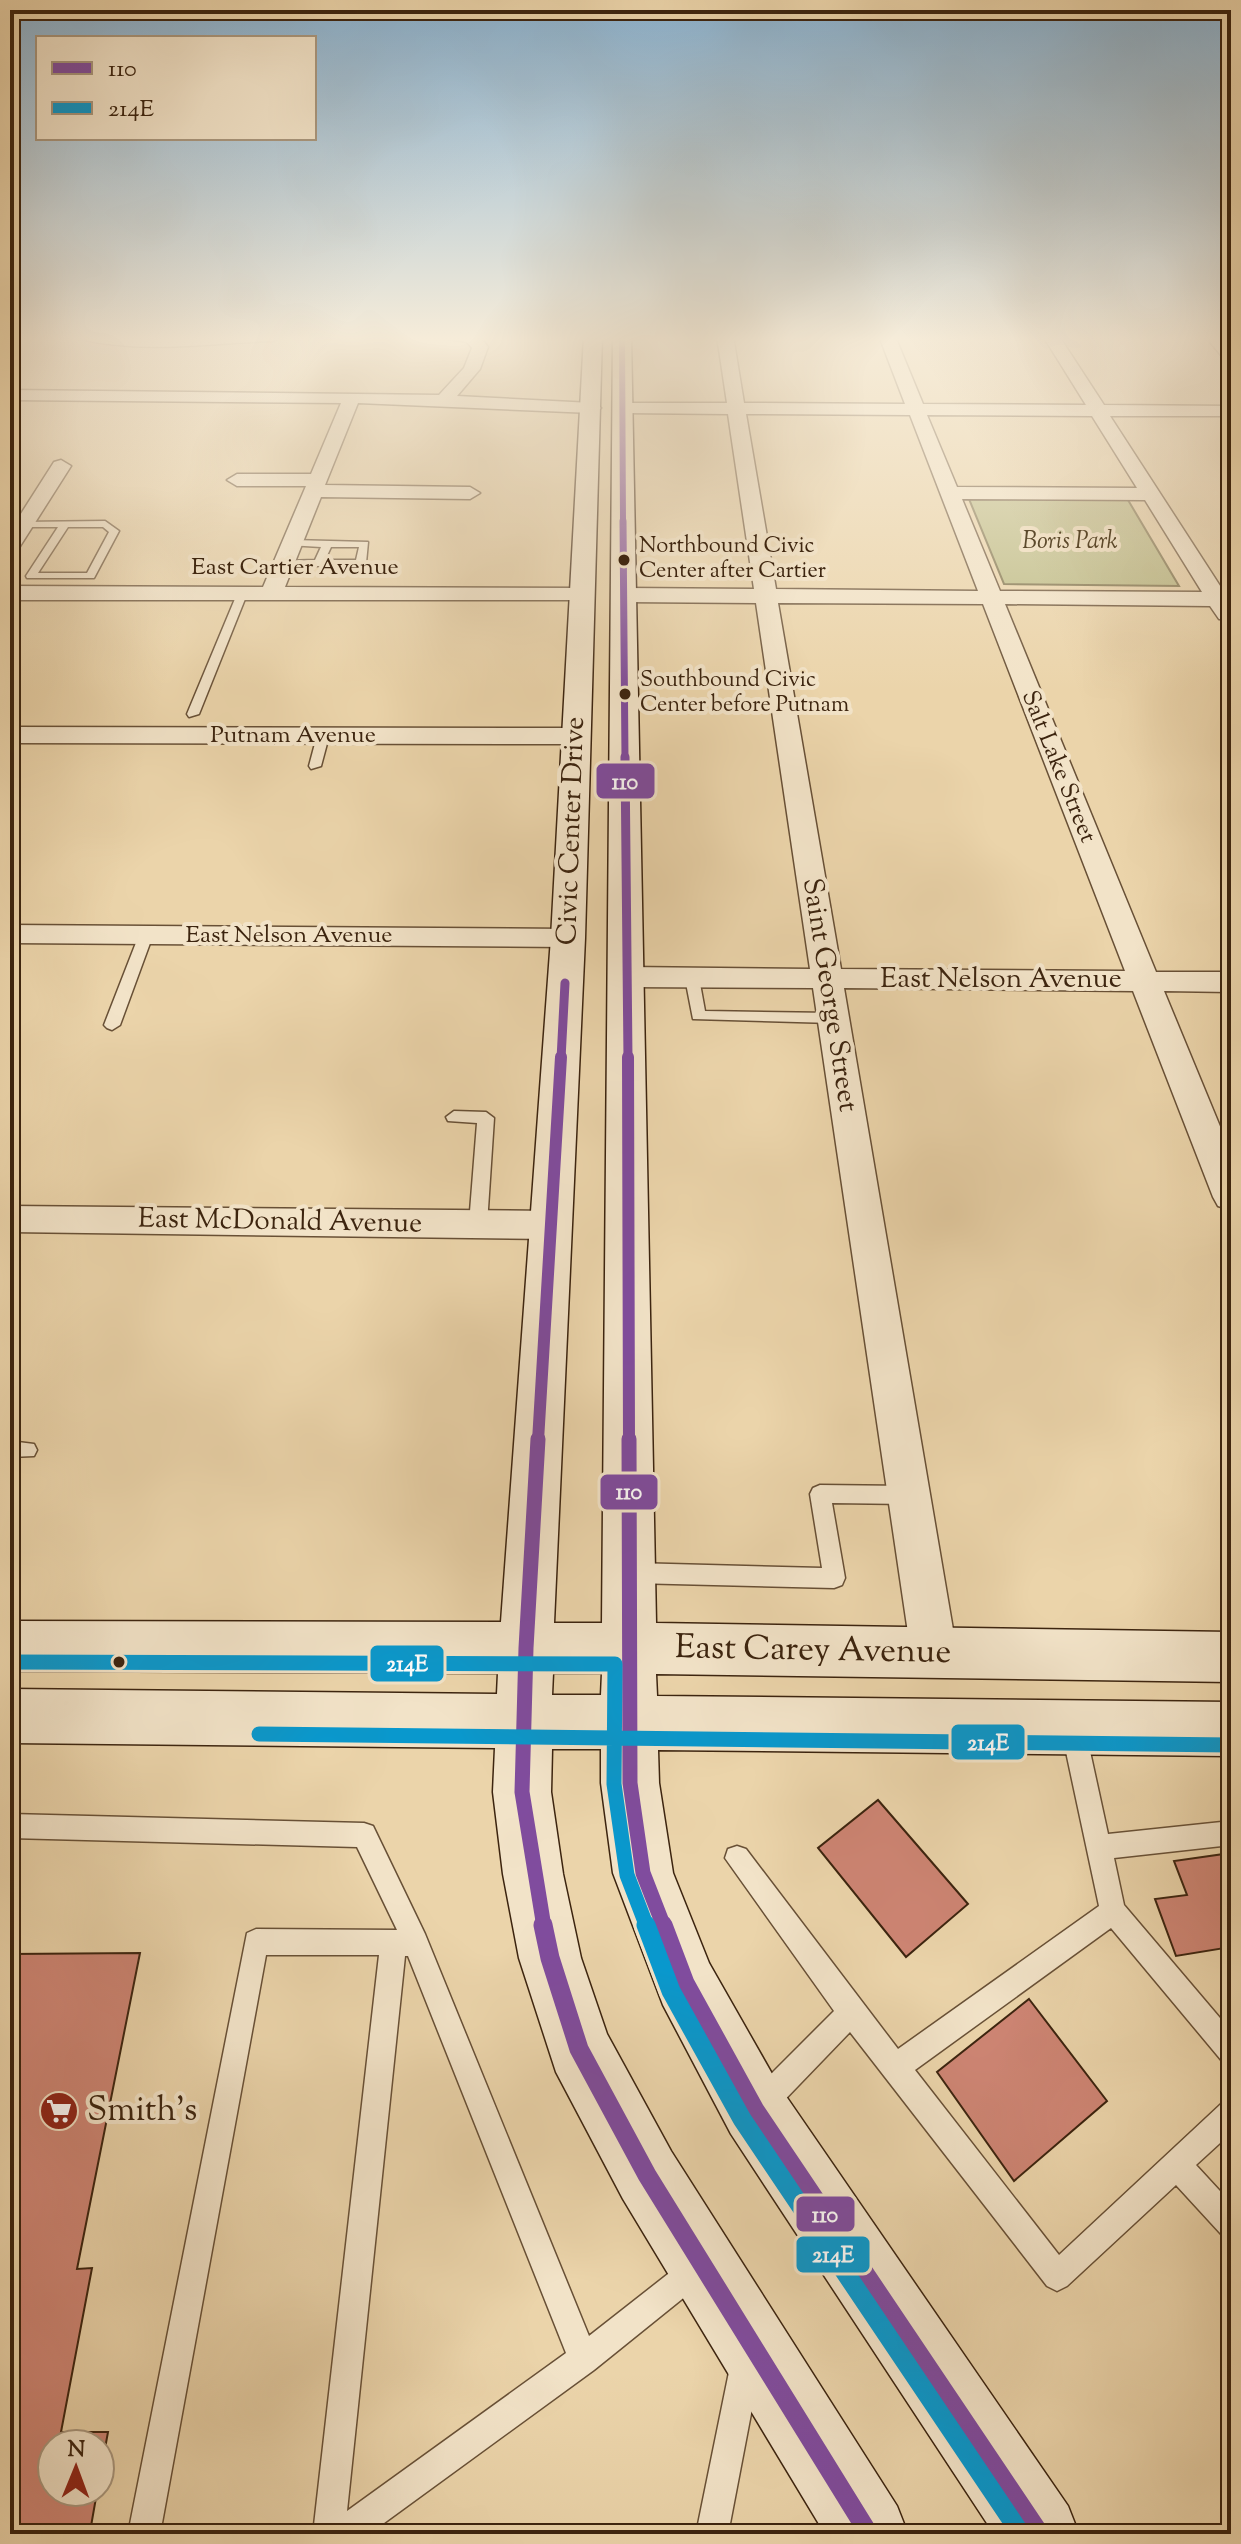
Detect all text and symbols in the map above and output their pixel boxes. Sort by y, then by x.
legend [36,36,316,140]
text: 110 [108,53,137,87]
text: 214E [108,93,154,127]
park label: Boris Park [1022,525,1118,559]
place label: Northbound Civic Center after Cartier [639,531,826,588]
street label: East Cartier Avenue [191,551,399,585]
marker: Northbound Civic Center after Cartier [616,552,632,568]
place label: Southbound Civic Center before Putnam [640,665,849,722]
marker: Southbound Civic Center before Putnam [617,686,633,702]
street label: Salt Lake Street [1012,686,1104,848]
street label: Civic Center Drive [548,716,596,946]
street label: Putnam Avenue [210,719,376,753]
line badge: 110 [595,762,656,800]
text: 110 [612,768,639,800]
street label: Saint George Street [791,875,867,1115]
street label: East Nelson Avenue [186,919,392,953]
street label: East Nelson Avenue [880,960,1122,1000]
street label: East McDonald Avenue [138,1200,422,1244]
line badge: 110 [599,1473,659,1511]
text: 110 [616,1478,643,1510]
street label: East Carey Avenue [674,1624,952,1678]
line badge: 214E [369,1644,445,1683]
text: 214E [386,1650,429,1682]
unlabelled marker [111,1654,127,1670]
line badge: 214E [950,1723,1026,1761]
text: 214E [967,1729,1010,1761]
place label: Smith's [87,2087,197,2136]
supermarket icon: Smith's [38,2090,80,2132]
line badge: 110 [795,2195,856,2233]
text: 110 [812,2201,839,2233]
line badge: 214E [795,2235,871,2274]
text: 214E [812,2241,855,2273]
north arrow [36,2428,116,2508]
text: N [67,2435,86,2467]

